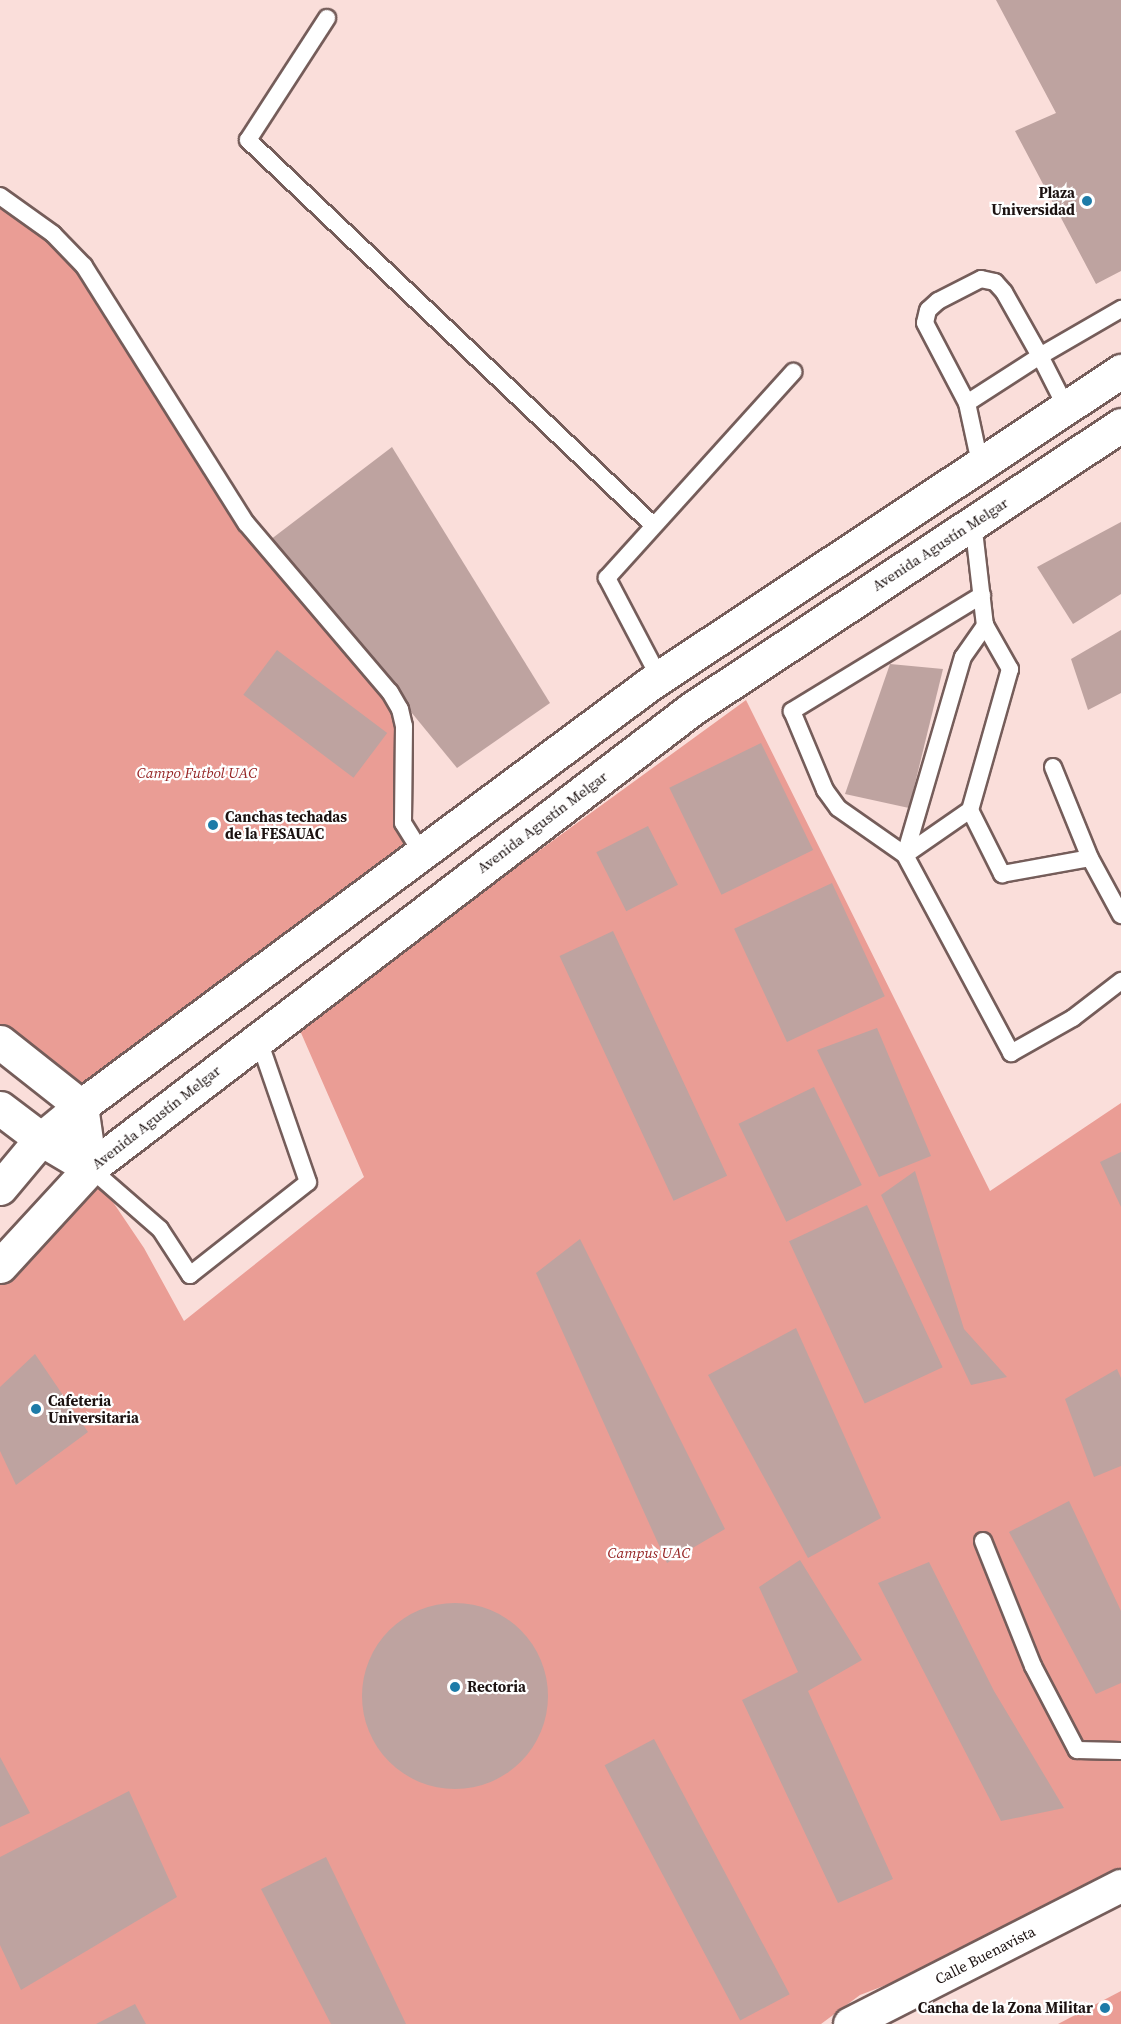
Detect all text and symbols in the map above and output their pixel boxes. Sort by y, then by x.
place label: Plaza Universidad [991,183,1075,218]
marker: Plaza Universidad [1080,194,1094,208]
street label: Avenida Agustín Melgar [869,493,1011,595]
park label: Campo Futbol UAC [137,764,257,782]
street label: Avenida Agustín Melgar [473,767,611,877]
place label: Canchas techadas de la FESAUAC [225,807,347,842]
marker: Canchas techadas de la FESAUAC [206,818,220,832]
street label: Avenida Agustín Melgar [88,1061,224,1173]
place label: Cafeteria Universitaria [48,1391,139,1426]
marker: Cafeteria Universitaria [29,1402,43,1416]
park label: Campus UAC [608,1544,690,1562]
place label: Rectoria [467,1678,526,1696]
marker: Rectoria [448,1680,462,1694]
street label: Calle Buenavista [932,1922,1038,1988]
place label: Cancha de la Zona Militar [918,1999,1093,2017]
marker: Cancha de la Zona Militar [1098,2001,1112,2015]

